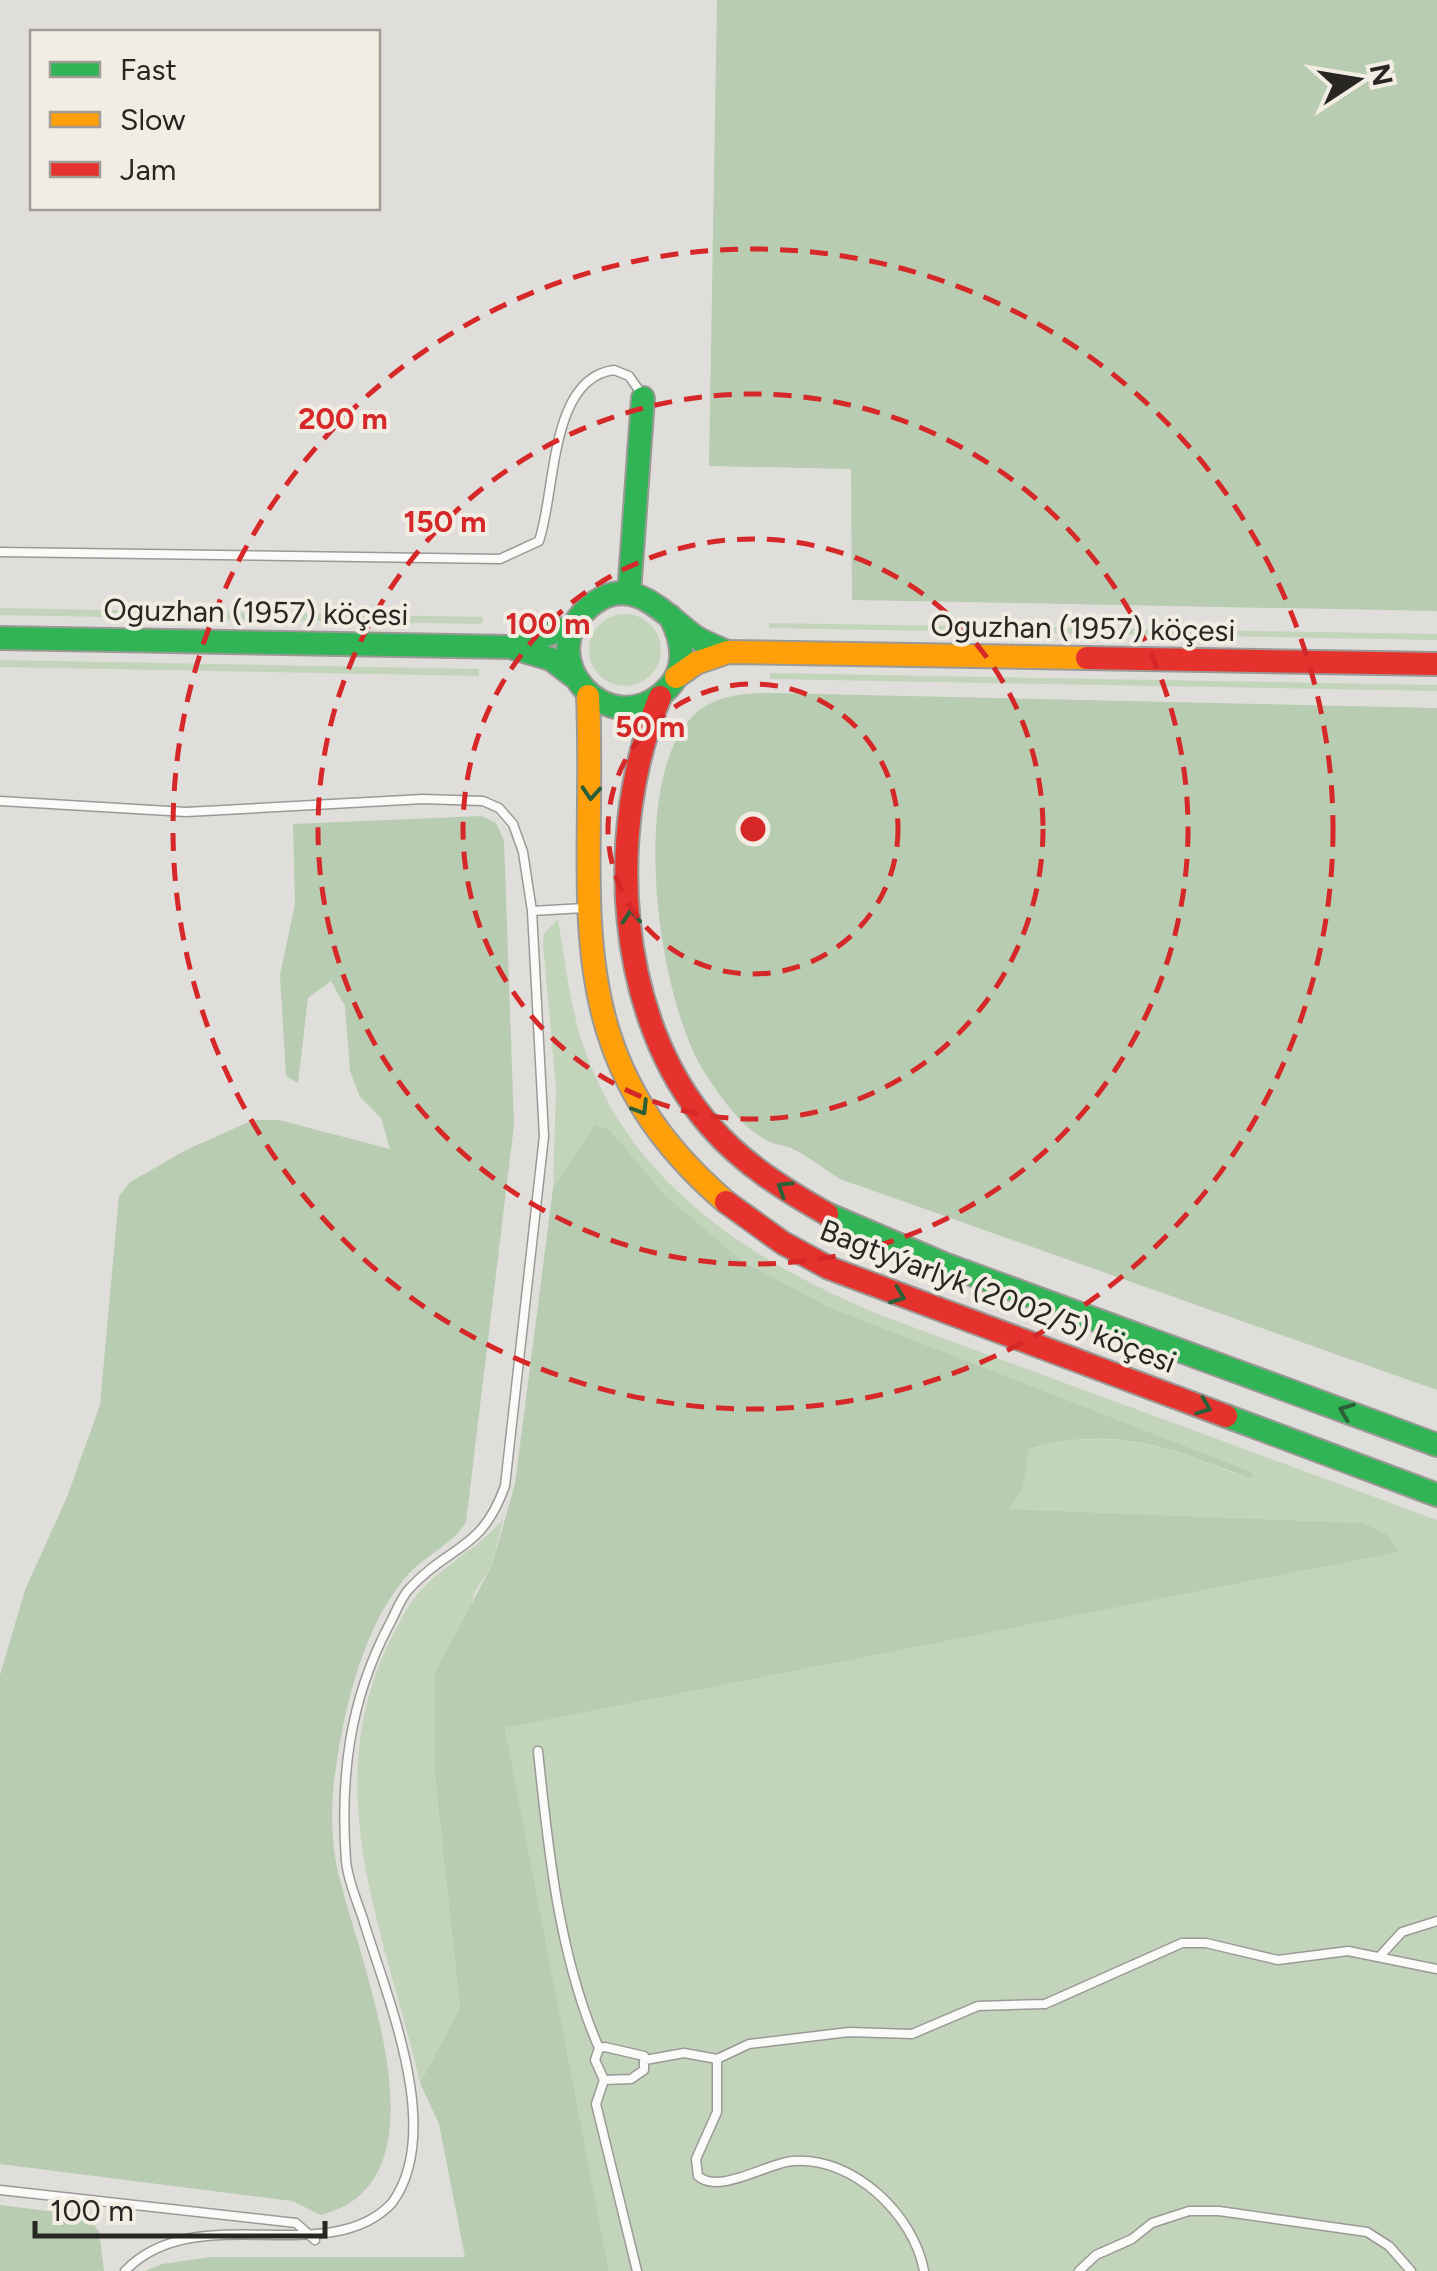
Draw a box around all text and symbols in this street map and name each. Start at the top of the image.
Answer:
legend [30,30,380,210]
north arrow [1307,30,1407,130]
text: Fast [120,51,177,88]
text: N [1363,61,1400,89]
text: Slow [120,101,186,138]
text: Jam [120,151,176,188]
text: 200 m [298,400,388,437]
text: 150 m [404,503,486,540]
street label: Oguzhan (1957) köçesi [103,591,409,633]
text: 100 m [506,605,590,642]
street label: Oguzhan (1957) köçesi [930,607,1236,649]
text: 50 m [615,708,685,745]
one-way arrow [580,786,602,802]
centre of rings [735,811,771,847]
one-way arrow [621,909,643,925]
one-way arrow [629,1097,648,1115]
one-way arrow [777,1181,795,1200]
street label: Bagtyýarlyk (2002/5) köçesi [815,1211,1181,1381]
one-way arrow [888,1284,906,1304]
one-way arrow [1194,1395,1211,1415]
one-way arrow [1338,1402,1355,1423]
scale bar [35,2176,325,2238]
text: 100 m [50,2192,134,2229]

